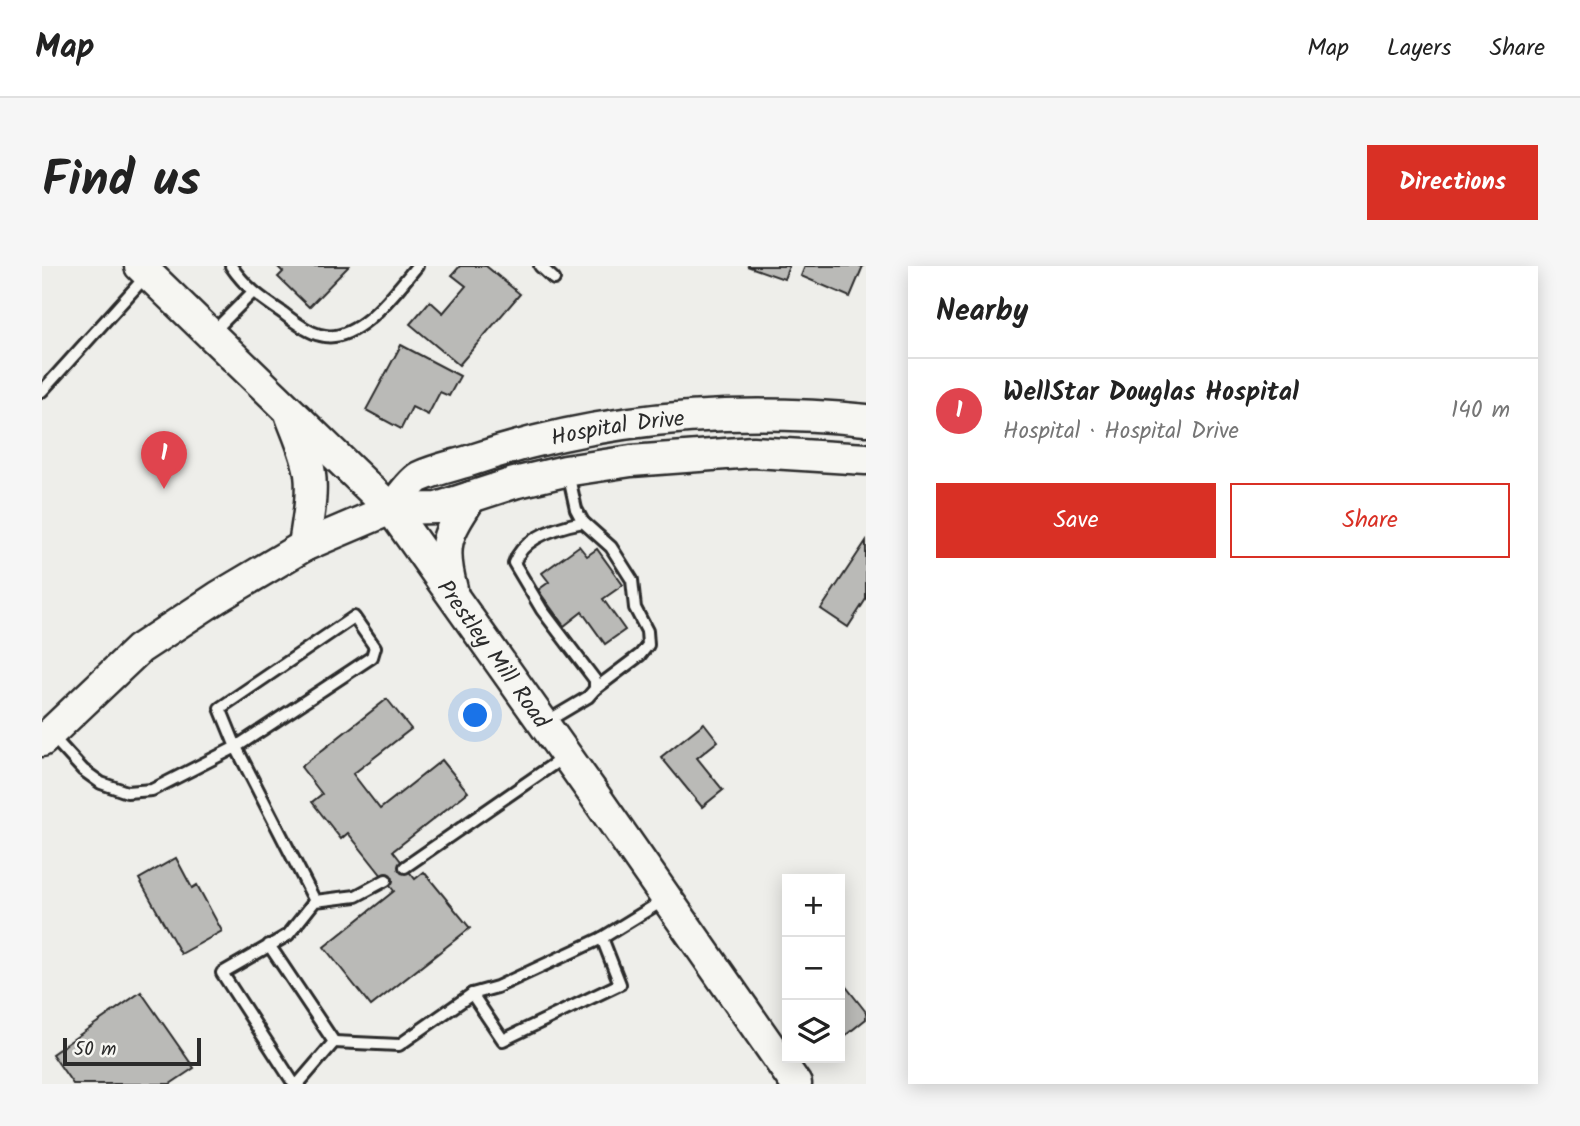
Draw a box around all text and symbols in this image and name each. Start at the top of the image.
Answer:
text: Map [35,22,95,75]
text: Map [1307,29,1349,68]
text: Layers [1387,29,1451,68]
text: Share [1489,29,1545,68]
text: Find us [42,143,200,221]
button: Directions [1367,145,1538,220]
text: Nearby [936,288,1028,336]
text: WellStar Douglas Hospital [1003,372,1299,414]
text: 1 [956,393,962,429]
text: 140 m [1451,393,1510,429]
street label: Hospital Drive [548,402,686,457]
text: Hospital · Hospital Drive [1003,414,1239,450]
pin: 1 [141,431,187,489]
button: Save [936,483,1216,558]
button: Share [1230,483,1510,558]
street label: Prestley Mill Road [427,573,558,737]
your location [458,698,492,732]
map controls [782,874,845,1063]
button: + [782,874,845,937]
button: − [782,937,845,1000]
button: layers [782,1000,845,1063]
scale bar [63,1035,201,1067]
text: 50 m [74,1035,116,1065]

